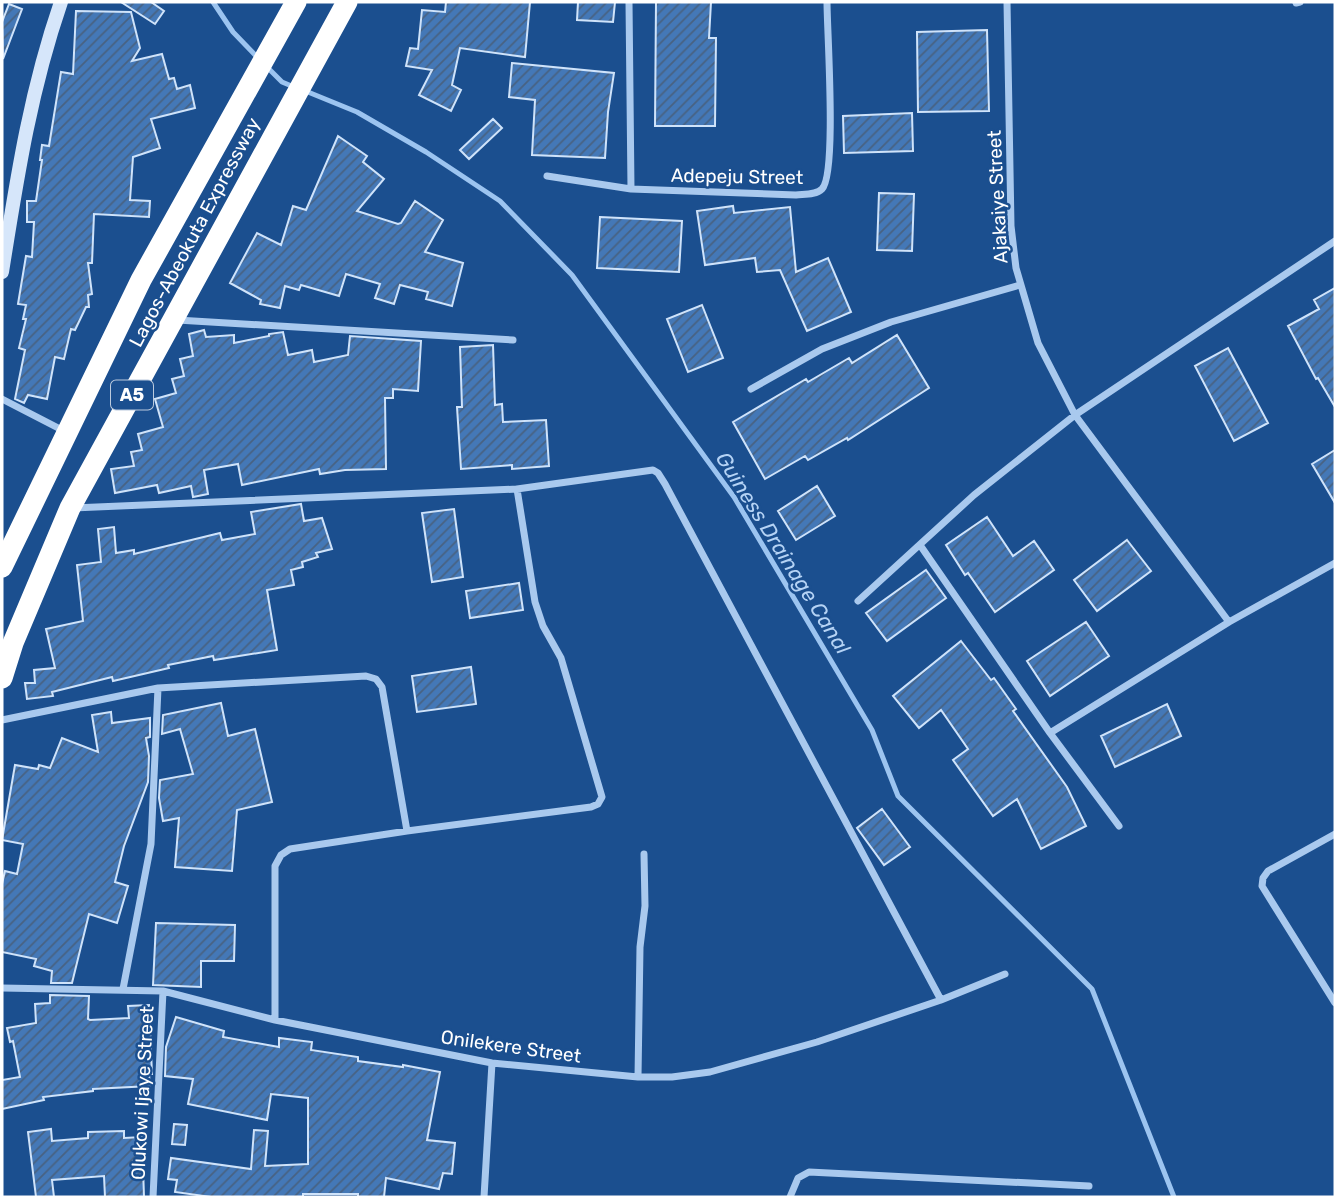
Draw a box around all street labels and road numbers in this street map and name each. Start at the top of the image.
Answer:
street label: Lagos-Abeokuta Expressway [124,114,265,351]
street label: Ajakaiye Street [982,129,1012,264]
street label: Adepeju Street [671,164,804,189]
road number: A5 [111,380,153,410]
street label: Olukowi Ijaye Street [126,1005,159,1181]
street label: Onilekere Street [439,1025,583,1068]

